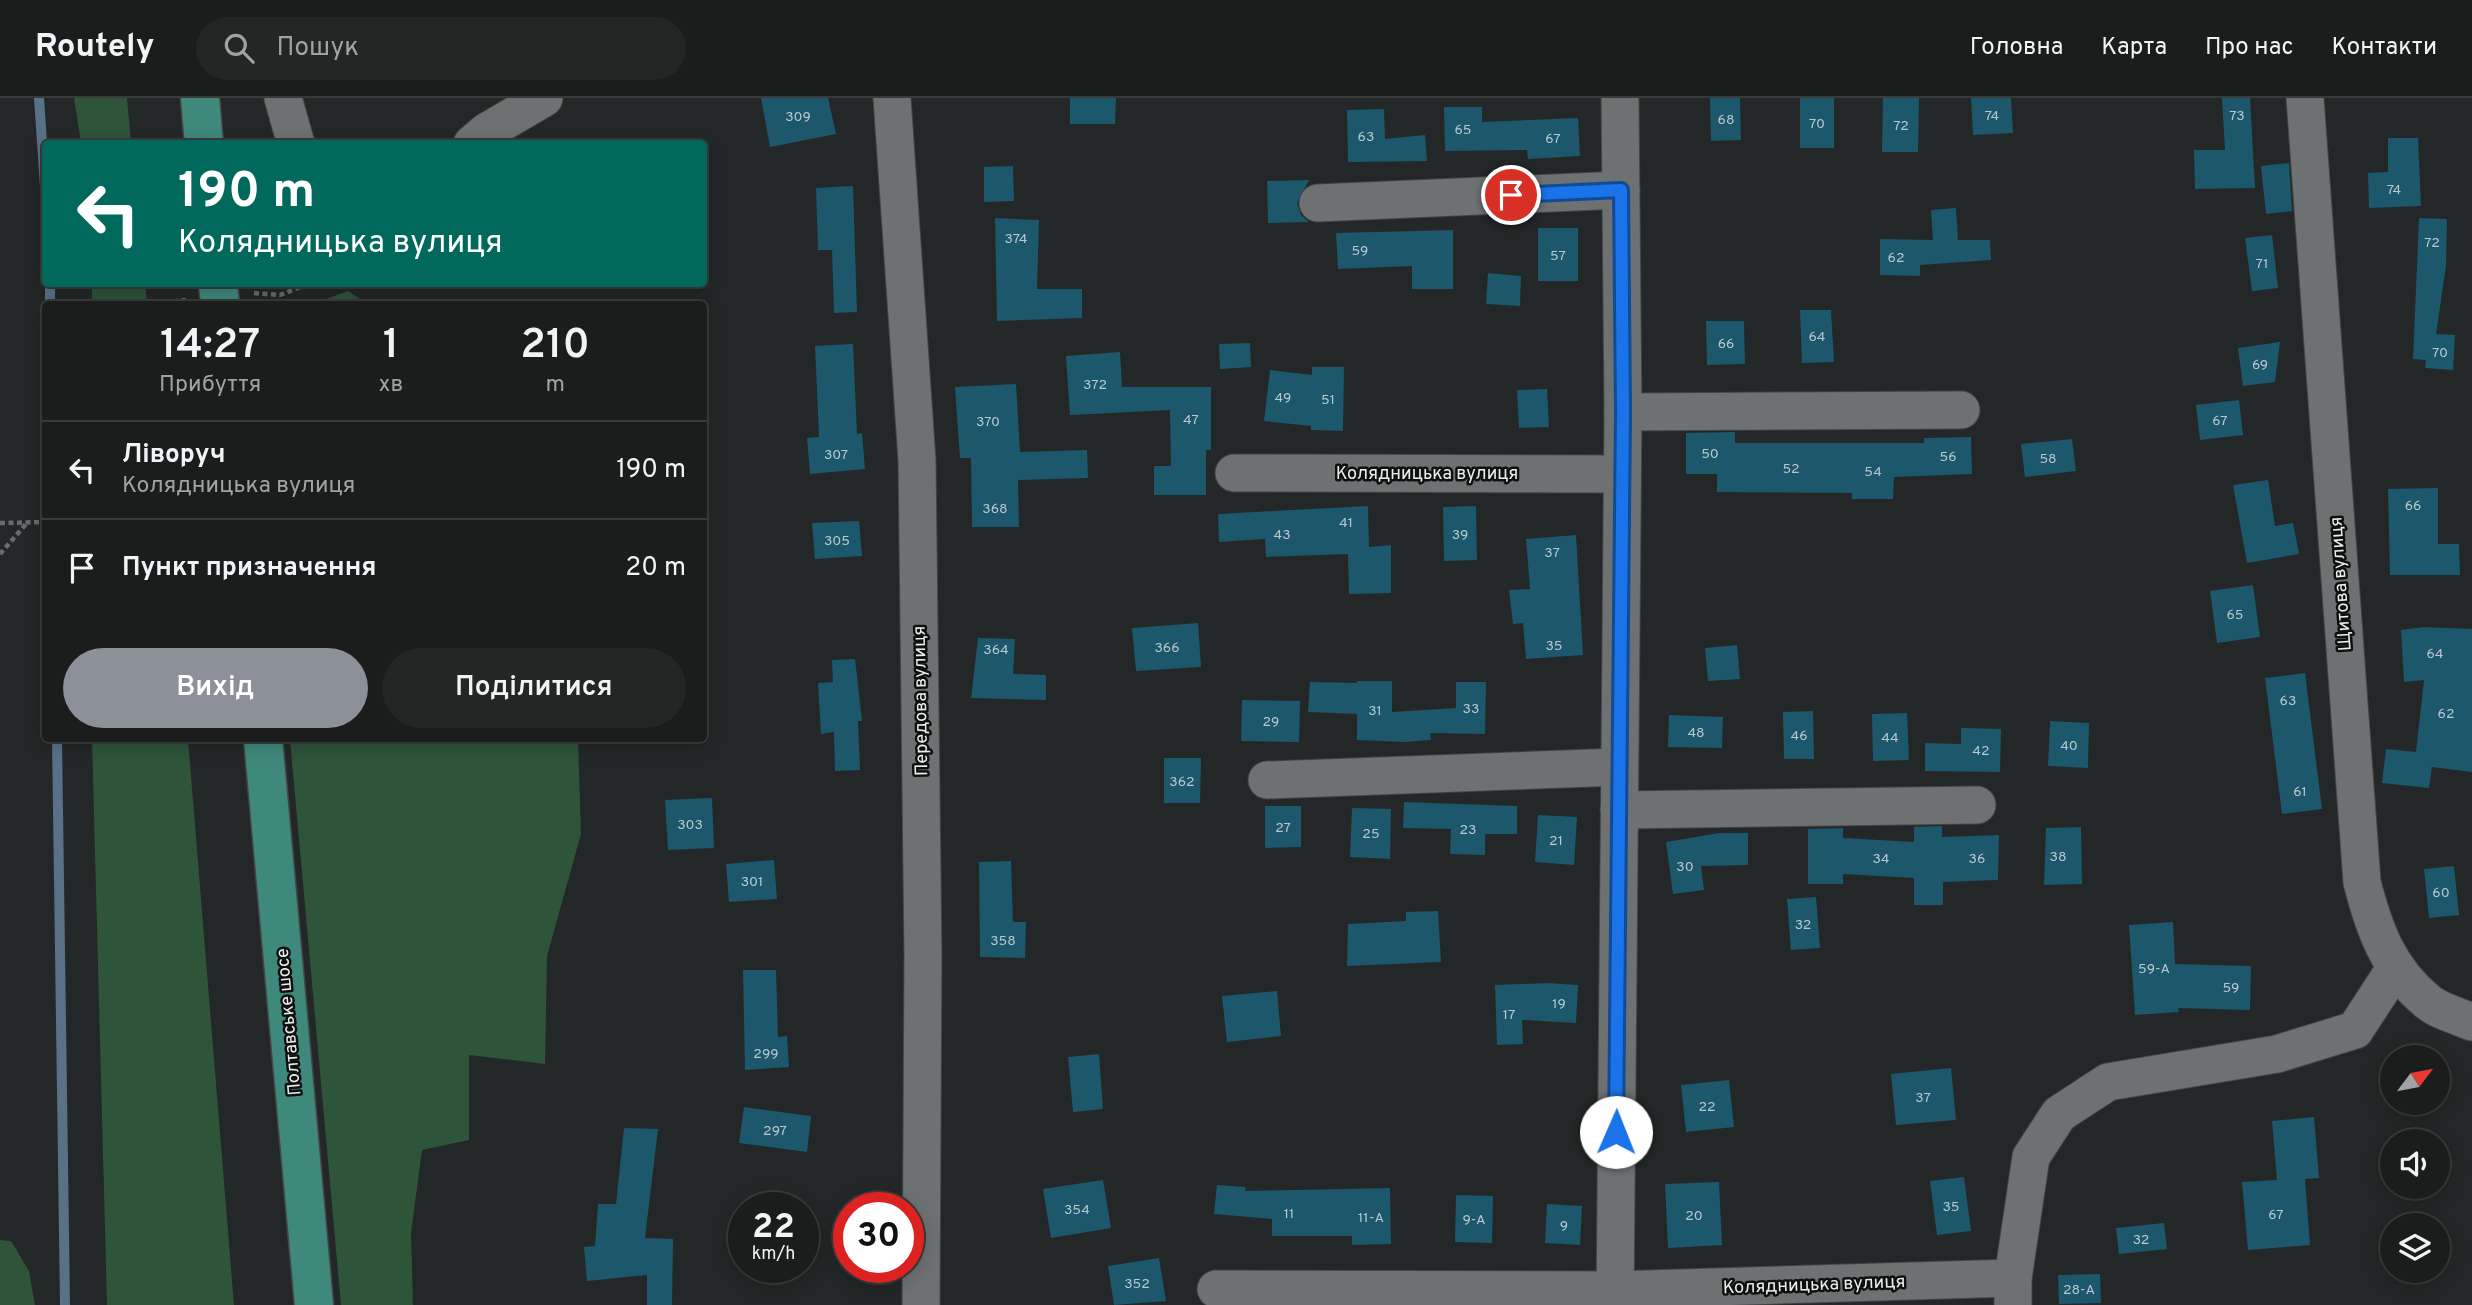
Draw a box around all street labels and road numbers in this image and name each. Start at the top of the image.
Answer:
street label: Колядницька вулиця [1336,463,1518,486]
street label: Щитова вулиця [2325,516,2358,652]
street label: Передова вулиця [909,626,934,776]
street label: Полтавське шосе [272,947,307,1096]
street label: Колядницька вулиця [1722,1271,1906,1300]

